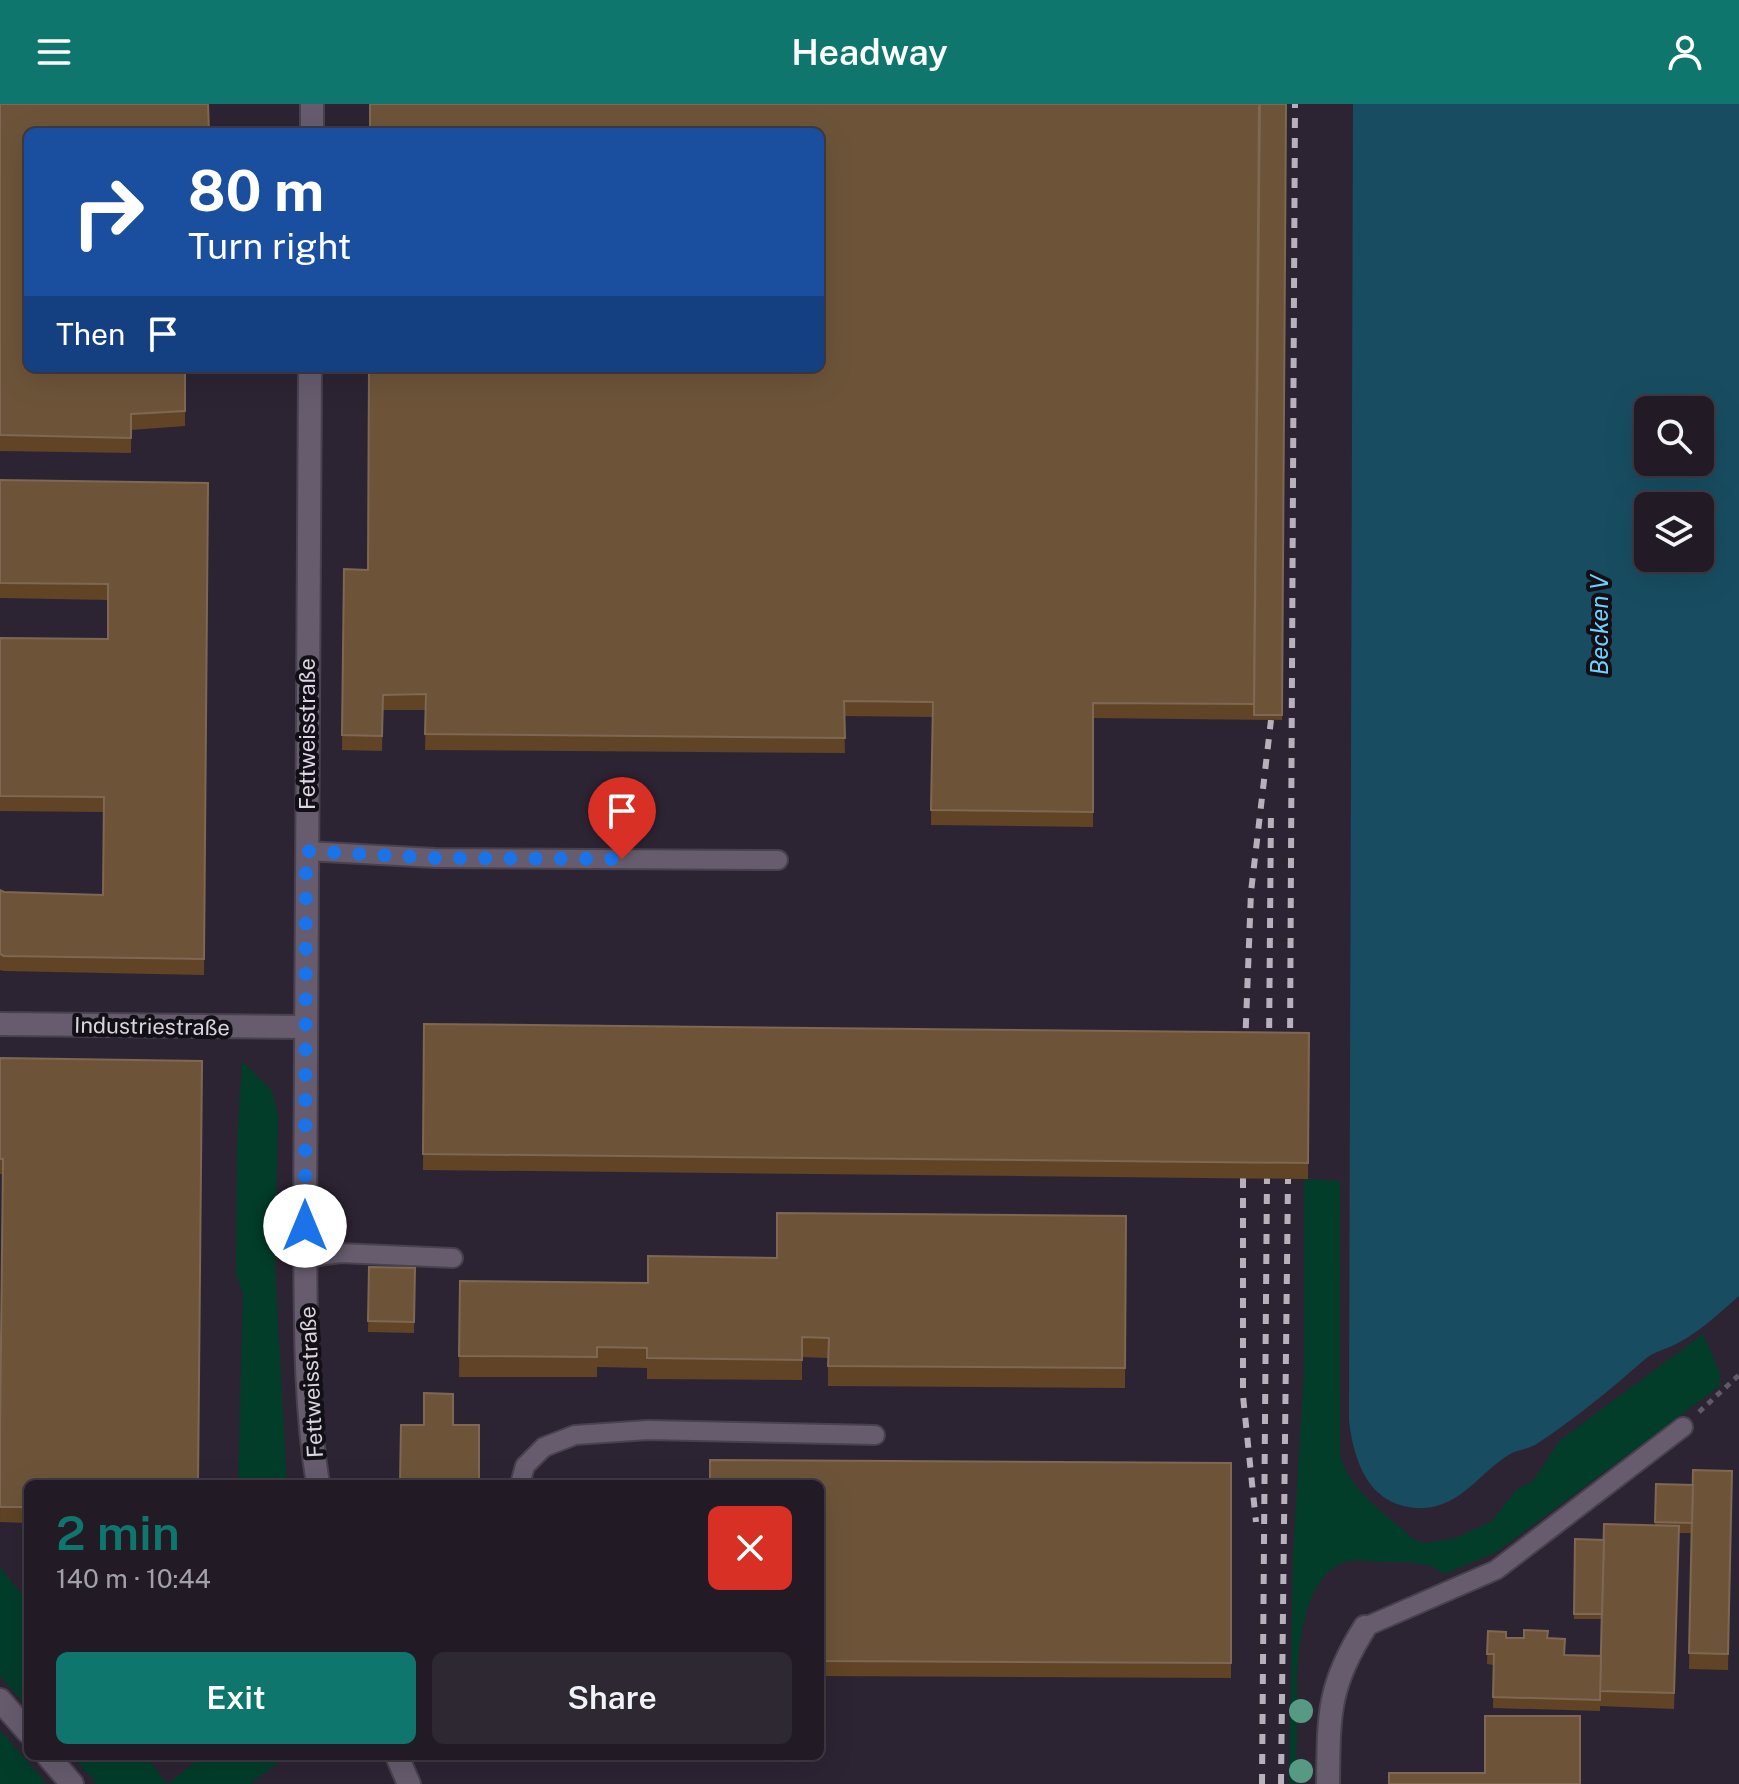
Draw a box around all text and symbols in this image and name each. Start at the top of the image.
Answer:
icon: menu [32,30,76,74]
icon: person [1663,30,1707,74]
text: Headway [791,31,948,73]
text: 80 m [188,158,324,224]
icon: right [56,160,160,264]
text: Turn right [188,225,351,267]
icon: arrive [141,312,185,356]
text: Then [56,316,125,352]
map controls [1634,396,1714,572]
button: search [1634,396,1714,476]
button: layers [1634,492,1714,572]
water label: Becken V [1585,573,1613,675]
street label: Fettweisstraße [294,658,320,810]
pin [588,777,656,859]
icon: arrive [600,789,644,833]
street label: Industriestraße [74,1012,230,1040]
position arrow [263,1184,347,1268]
street label: Fettweisstraße [294,1305,328,1459]
text: 2 min [56,1504,180,1561]
button: close [708,1506,792,1590]
text: 140 m · 10:44 [56,1563,211,1594]
button: Exit [56,1652,416,1744]
button: Share [432,1652,792,1744]

